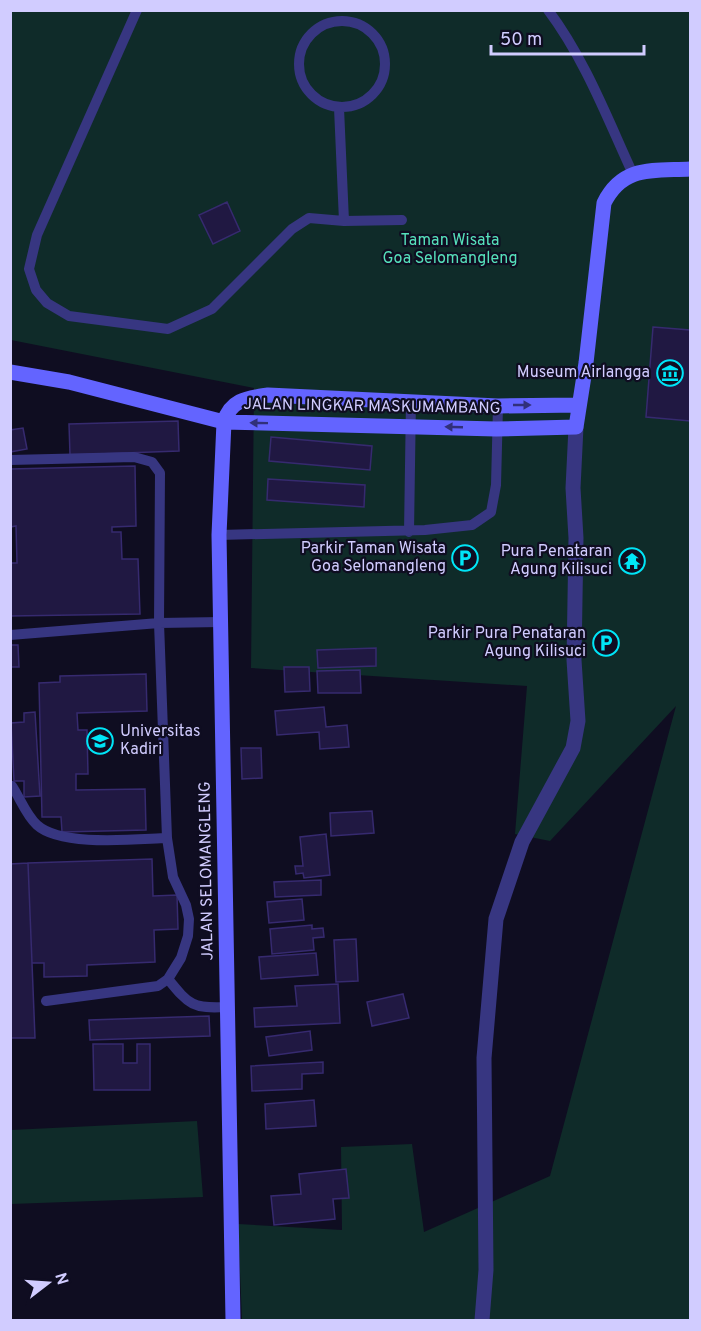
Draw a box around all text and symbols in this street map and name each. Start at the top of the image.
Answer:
scale bar [491,18,644,56]
text: 50 m [500,29,542,52]
park label: Taman Wisata Goa Selomangleng [382,231,518,269]
museum icon: Museum Airlangga [655,358,685,388]
place label: Museum Airlangga [517,363,650,383]
street label: JALAN LINGKAR MASKUMAMBANG [243,395,501,419]
one-way arrow [512,400,531,410]
one-way arrow [250,418,269,427]
one-way arrow [445,423,464,432]
place label: Parkir Taman Wisata Goa Selomangleng [301,539,446,577]
place label: Pura Penataran Agung Kilisuci [501,542,612,580]
parking icon: Parkir Taman Wisata Goa Selomangleng [450,543,480,573]
temple icon: Pura Penataran Agung Kilisuci [617,546,647,576]
place label: Parkir Pura Penataran Agung Kilisuci [428,624,586,662]
parking icon: Parkir Pura Penataran Agung Kilisuci [591,628,621,658]
place label: Universitas Kadiri [120,722,200,760]
school or university icon: Universitas Kadiri [85,726,115,756]
street label: JALAN SELOMANGLENG [195,781,219,961]
north arrow [18,1253,78,1313]
text: N [49,1271,72,1288]

